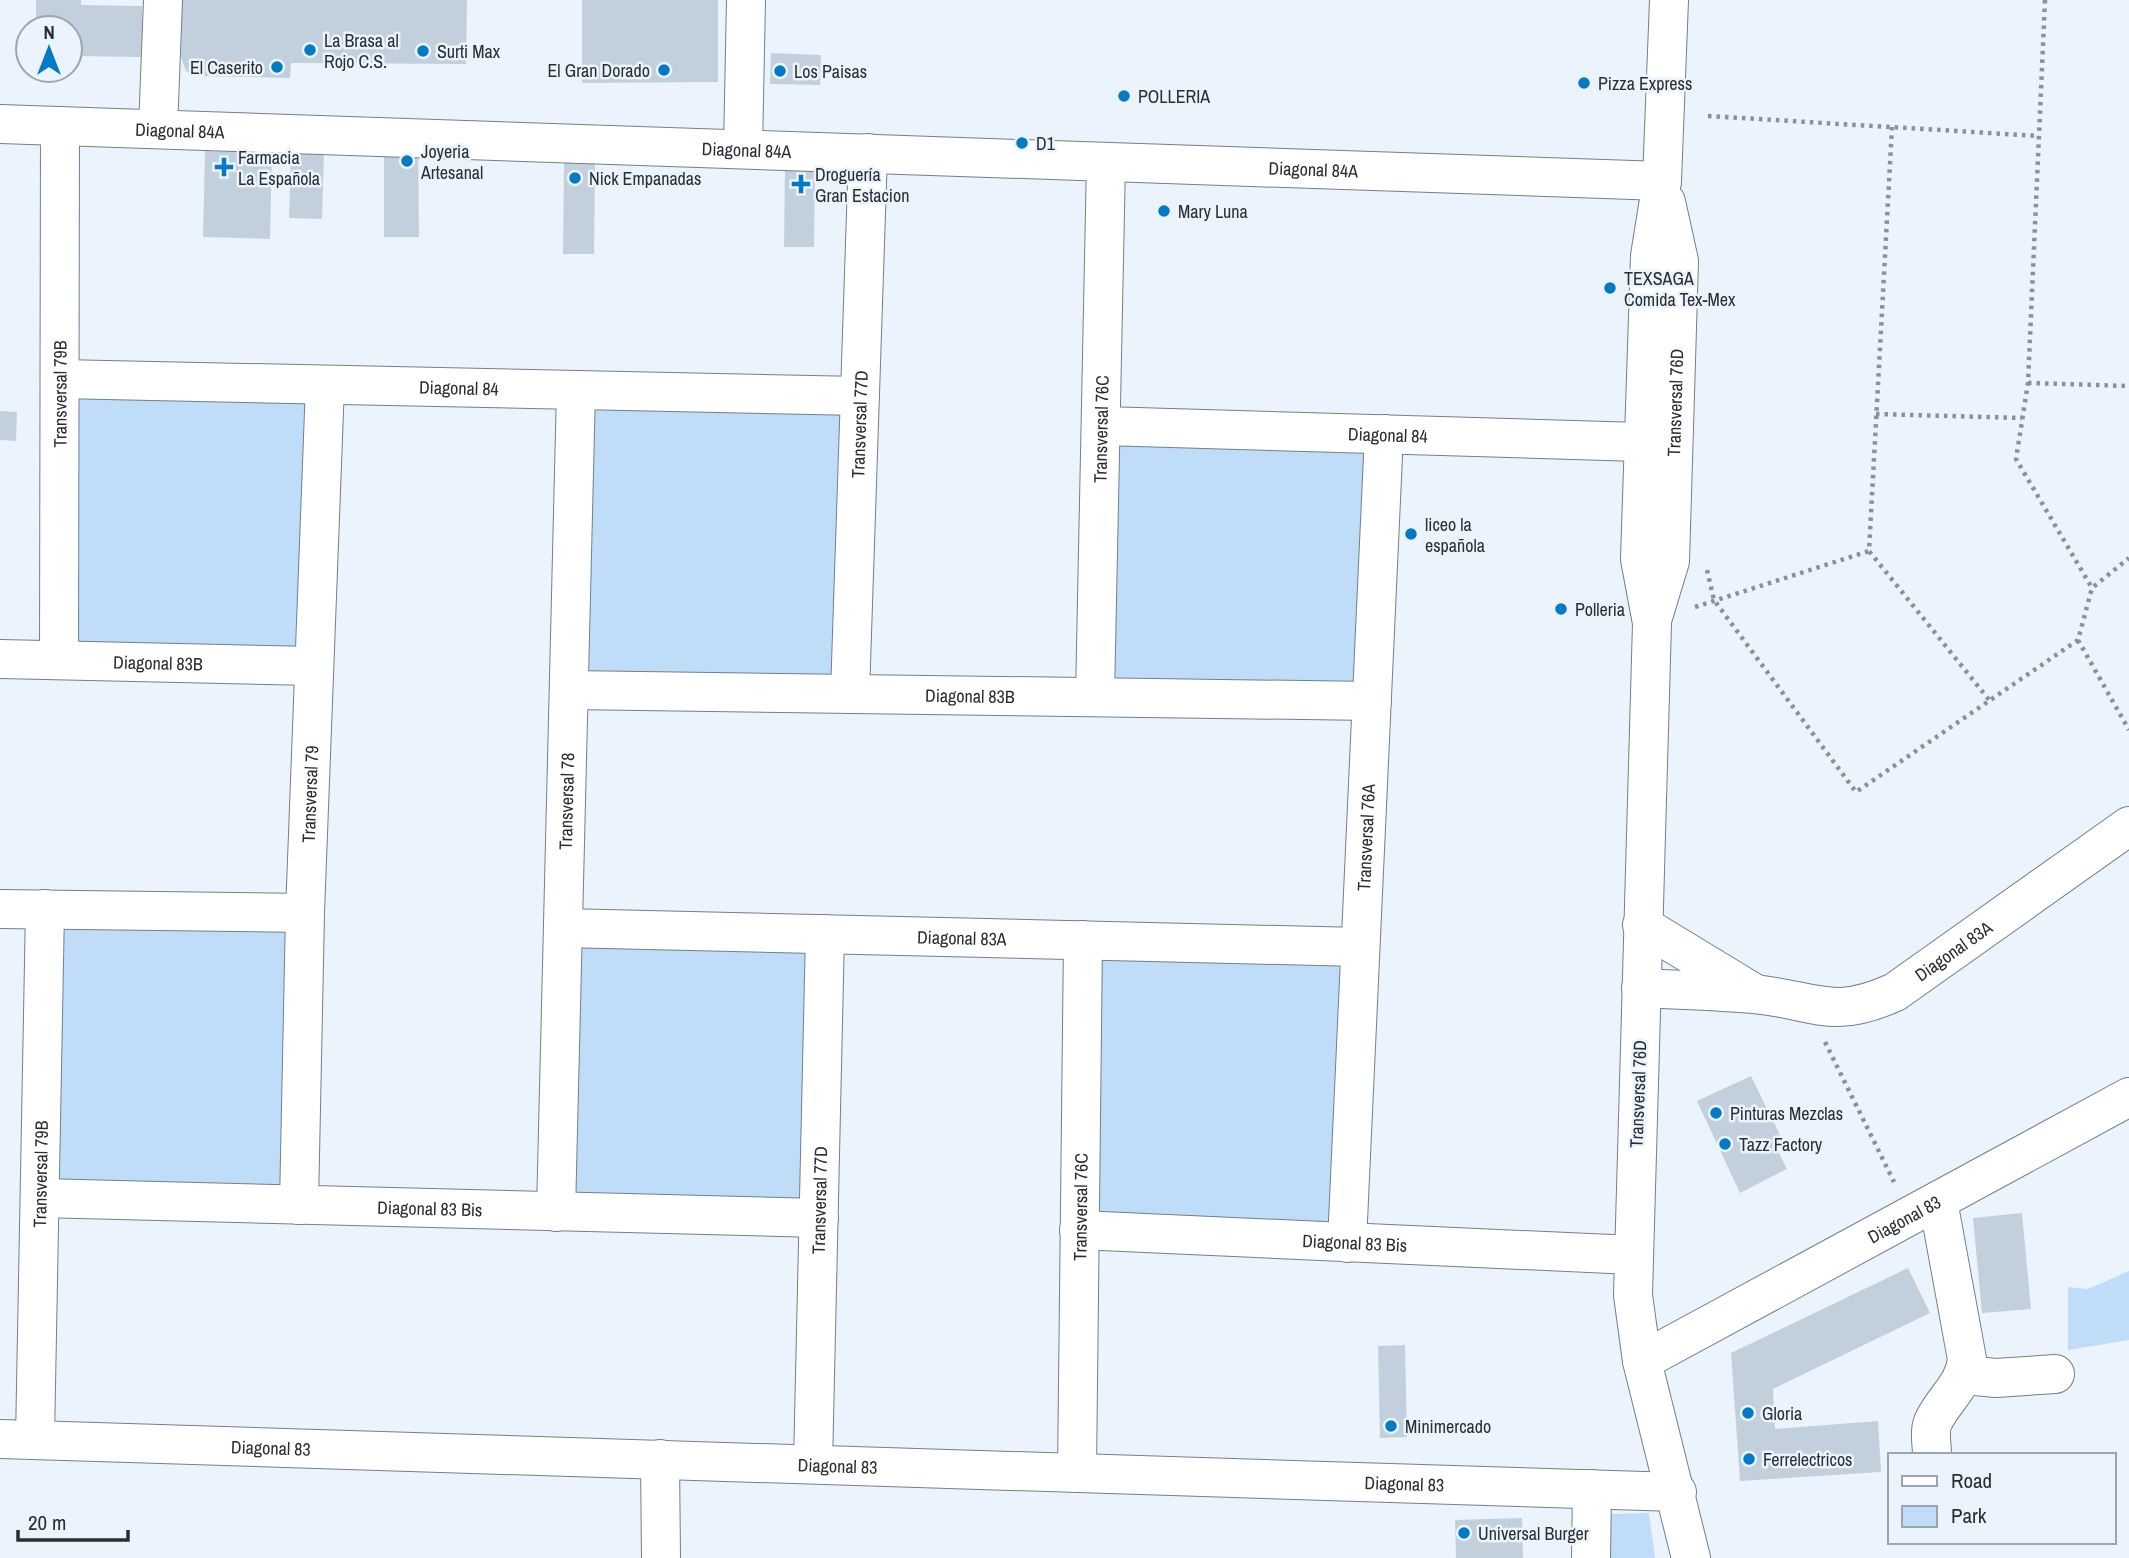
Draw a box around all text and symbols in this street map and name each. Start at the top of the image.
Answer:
north arrow [14,14,84,84]
text: N [43,19,55,45]
place label: La Brasa al Rojo C.S. [324,28,399,74]
place label: Surti Max [437,39,501,64]
marker: La Brasa al Rojo C.S. [302,42,318,58]
marker: Surti Max [415,43,431,59]
place label: El Caserito [190,55,263,80]
place label: El Gran Dorado [547,58,650,83]
marker: El Caserito [269,59,285,75]
place label: Los Paisas [794,59,867,84]
marker: El Gran Dorado [656,62,672,78]
marker: Los Paisas [772,63,788,79]
place label: Pizza Express [1598,71,1692,96]
marker: Pizza Express [1576,75,1592,91]
place label: POLLERIA [1138,84,1210,109]
marker: POLLERIA [1116,88,1132,104]
street label: Diagonal 84A [135,116,225,144]
place label: D1 [1036,131,1056,156]
marker: D1 [1014,135,1030,151]
street label: Diagonal 84A [701,136,792,164]
place label: Joyeria Artesanal [420,139,483,185]
place label: Farmacia La Española [238,145,320,191]
marker: Joyeria Artesanal [399,153,415,169]
street label: Diagonal 84A [1268,155,1359,183]
marker: Farmacia La Española [216,159,232,175]
place label: Droguería Gran Estacion [815,162,909,208]
place label: Nick Empanadas [589,166,701,191]
marker: Nick Empanadas [567,170,583,186]
marker: Droguería Gran Estacion [793,176,809,192]
place label: Mary Luna [1178,199,1248,224]
marker: Mary Luna [1156,203,1172,219]
place label: TEXSAGA Comida Tex-Mex [1624,266,1736,312]
marker: TEXSAGA Comida Tex-Mex [1602,280,1618,296]
street label: Transversal 79B [47,340,72,448]
street label: Transversal 76D [1661,348,1689,457]
street label: Transversal 77D [845,370,873,478]
street label: Diagonal 84 [419,374,499,401]
street label: Transversal 76C [1087,375,1114,483]
street label: Diagonal 84 [1348,421,1428,448]
place label: liceo la española [1425,512,1485,558]
marker: liceo la española [1403,526,1419,542]
place label: Polleria [1575,597,1625,622]
marker: Polleria [1553,601,1569,617]
street label: Diagonal 83B [113,649,203,676]
street label: Diagonal 83B [925,682,1015,709]
street label: Transversal 79 [295,745,324,843]
street label: Transversal 78 [552,752,580,850]
street label: Transversal 76A [1351,783,1380,891]
street label: Diagonal 83A [1909,915,1997,987]
street label: Diagonal 83A [917,924,1007,951]
street label: Transversal 76D [1624,1040,1652,1148]
place label: Pinturas Mezclas [1730,1101,1843,1126]
marker: Pinturas Mezclas [1708,1105,1724,1121]
street label: Transversal 79B [27,1120,54,1228]
place label: Tazz Factory [1739,1132,1823,1157]
marker: Tazz Factory [1717,1136,1733,1152]
street label: Transversal 77D [805,1146,833,1254]
street label: Transversal 76C [1067,1153,1093,1261]
street label: Diagonal 83 [1863,1189,1945,1249]
street label: Diagonal 83 Bis [377,1194,483,1222]
street label: Diagonal 83 Bis [1302,1228,1408,1257]
place label: Gloria [1762,1401,1802,1426]
marker: Gloria [1740,1405,1756,1421]
place label: Minimercado [1405,1414,1491,1439]
marker: Minimercado [1383,1418,1399,1434]
street label: Diagonal 83 [231,1434,311,1461]
place label: Ferrelectricos [1763,1447,1853,1472]
marker: Ferrelectricos [1741,1451,1757,1467]
street label: Diagonal 83 [797,1452,878,1479]
legend [1888,1453,2115,1544]
text: Road [1951,1466,1992,1495]
street label: Diagonal 83 [1364,1470,1445,1497]
scale bar [18,1498,128,1542]
text: Park [1951,1501,1987,1530]
text: 20 m [28,1508,66,1537]
place label: Universal Burger [1478,1521,1589,1546]
marker: Universal Burger [1456,1525,1472,1541]

